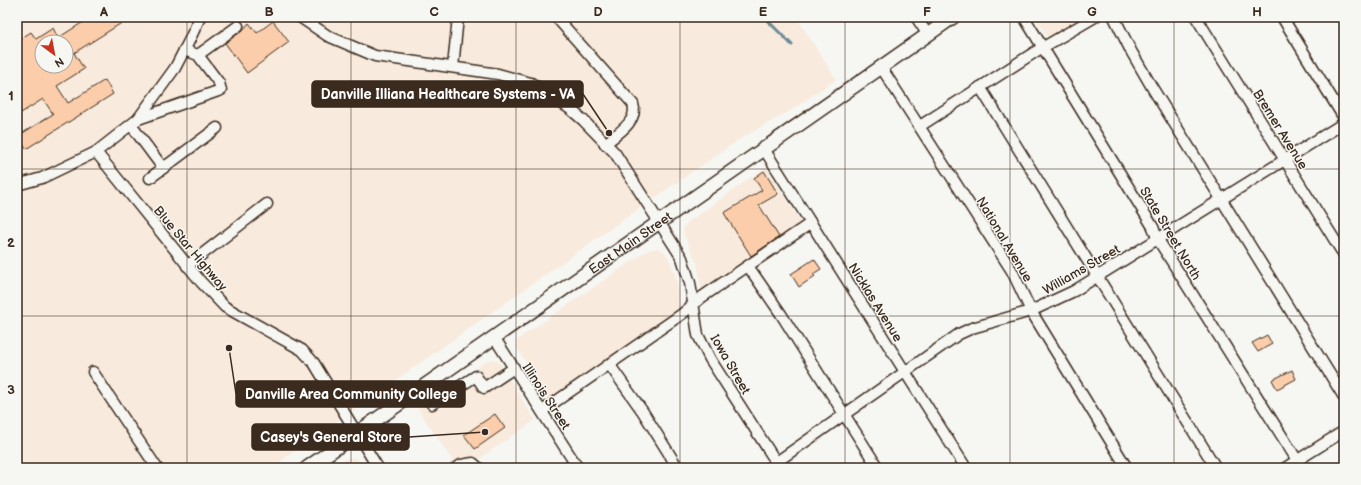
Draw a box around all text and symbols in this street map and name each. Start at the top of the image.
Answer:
text: A [99,4,108,20]
text: B [264,4,274,20]
text: C [429,4,439,20]
text: D [593,4,603,20]
text: E [759,4,768,20]
text: F [923,4,931,20]
text: G [1087,4,1097,20]
text: H [1252,4,1262,20]
north arrow [34,34,74,74]
text: N [52,54,66,70]
callout: Danville Illiana Healthcare Systems - VA [312,81,583,107]
text: Danville Illiana Healthcare Systems - VA [321,86,576,103]
street label: Bremer Avenue [1249,87,1311,173]
text: 1 [8,88,14,104]
street label: State Street North [1136,184,1204,283]
street label: National Avenue [972,194,1036,285]
street label: Blue Star Highway [150,203,231,294]
street label: East Main Street [586,209,675,278]
text: 2 [7,235,15,251]
street label: Williams Street [1040,241,1123,298]
street label: Nicklas Avenue [845,260,906,345]
street label: Iowa Street [707,332,754,397]
street label: Illinois Street [519,360,574,433]
callout: Danville Area Community College [236,381,465,407]
text: 3 [7,382,15,398]
text: Danville Area Community College [245,386,457,403]
callout: Casey's General Store [252,424,409,450]
text: Casey's General Store [260,429,402,446]

